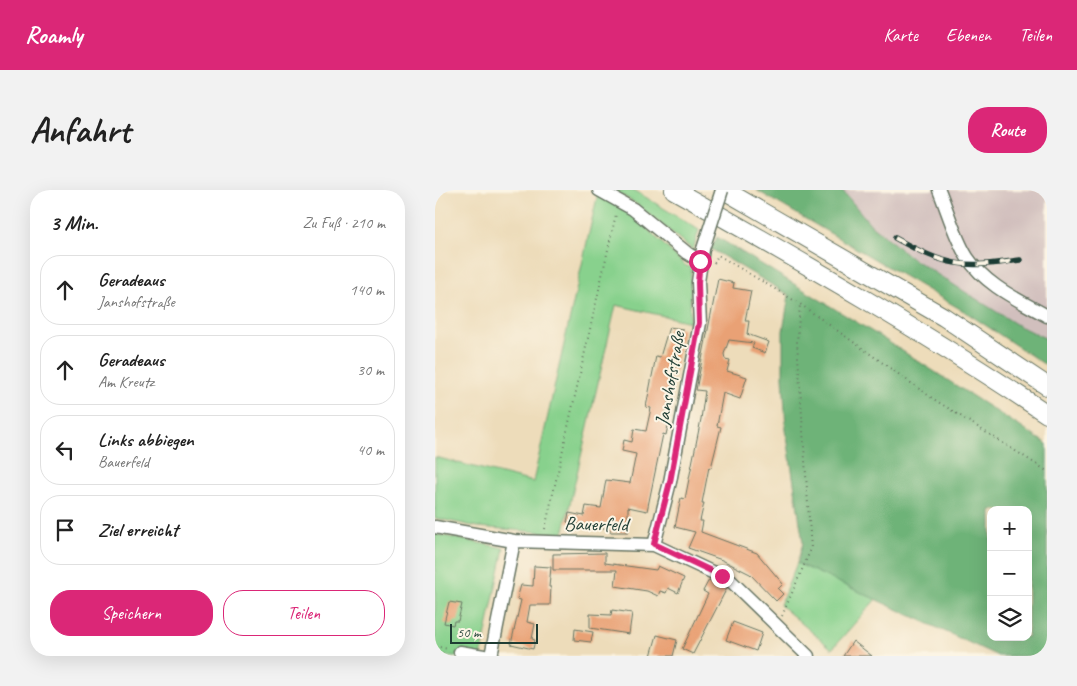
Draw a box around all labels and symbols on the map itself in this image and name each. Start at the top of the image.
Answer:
route start [689,250,712,273]
street label: Janshofstraße [649,328,691,429]
street label: Bauerfeld [564,511,631,537]
route end [711,565,734,588]
scale bar [450,621,537,644]

